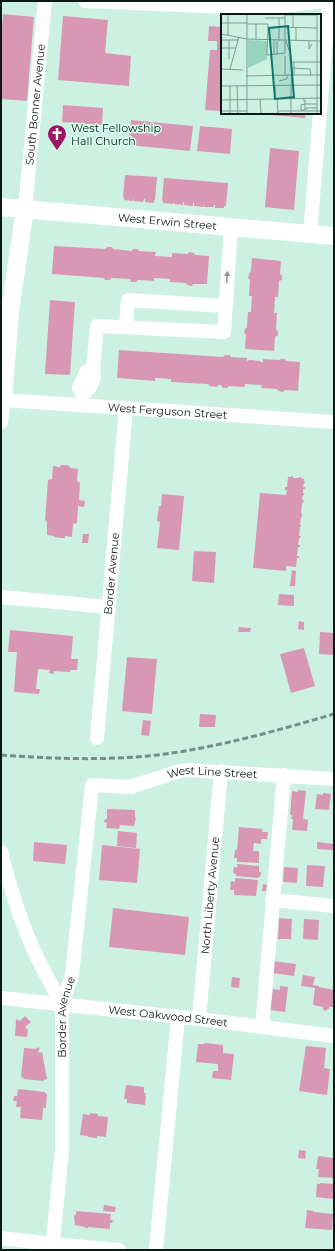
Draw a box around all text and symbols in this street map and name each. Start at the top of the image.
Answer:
inset map [221,14,321,114]
street label: South Bonner Avenue [22,43,48,166]
place label: West Fellowship Hall Church [71,121,161,148]
church icon: West Fellowship Hall Church [46,123,68,151]
street label: West Erwin Street [117,210,218,233]
one-way arrow [224,271,231,283]
street label: West Ferguson Street [107,400,228,422]
street label: Border Avenue [101,532,122,615]
street label: West Line Street [165,763,258,782]
street label: North Liberty Avenue [198,836,222,955]
street label: Border Avenue [55,974,78,1058]
street label: West Oakwood Street [108,1002,229,1030]

